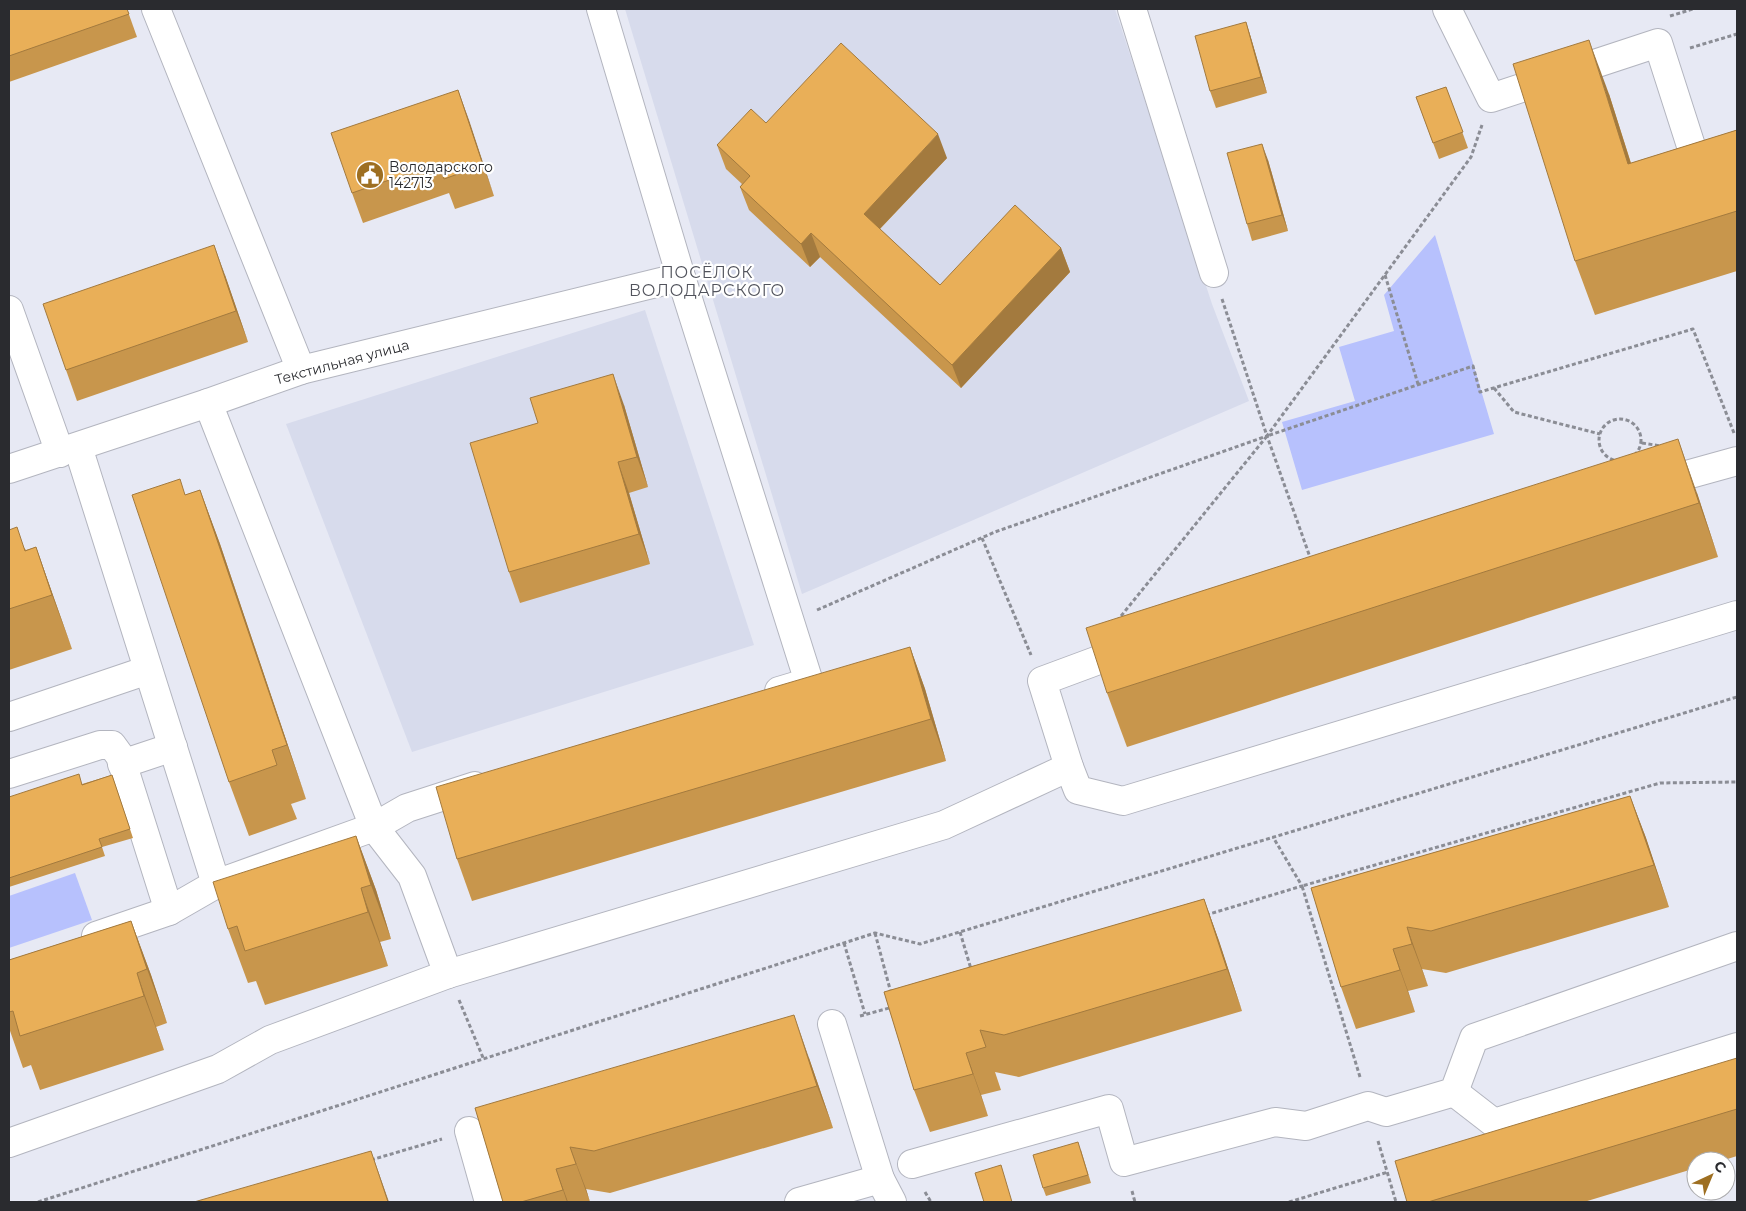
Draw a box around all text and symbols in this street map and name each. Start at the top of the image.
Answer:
place label: Володарского 142713 [389,158,493,192]
public building icon: Володарского 142713 [355,160,385,190]
district label: ПОСЁЛОК ВОЛОДАРСКОГО [629,262,785,300]
street label: Текстильная улица [273,335,411,389]
north arrow [1686,1151,1736,1201]
text: С [1710,1157,1730,1177]

